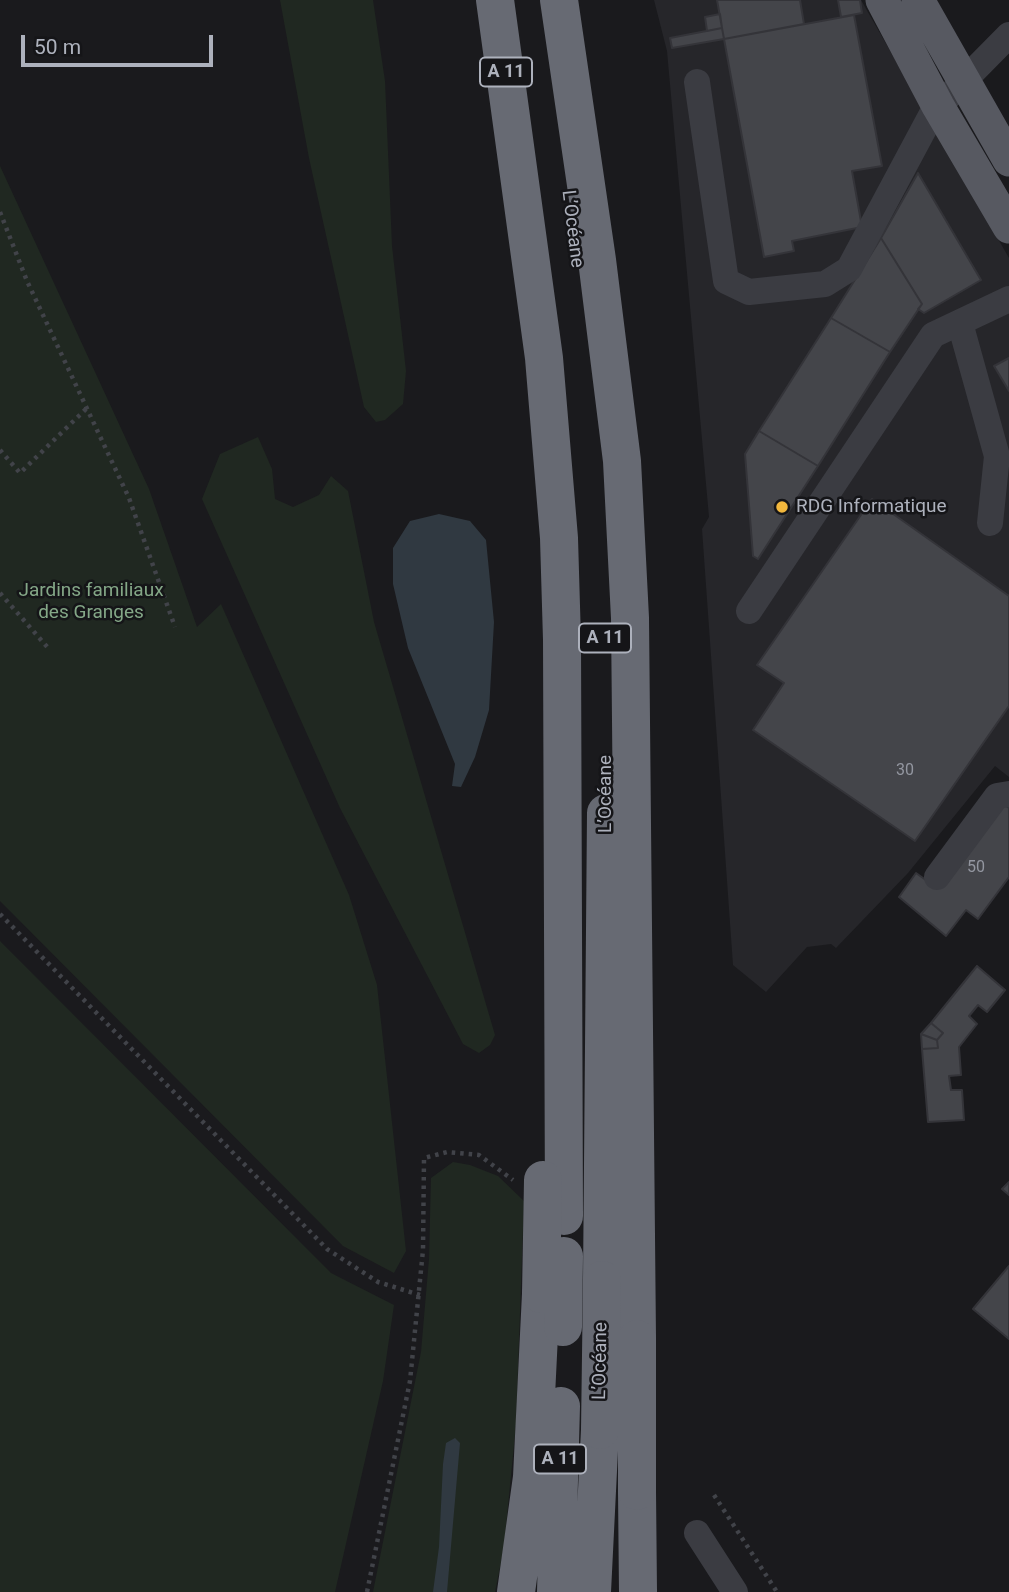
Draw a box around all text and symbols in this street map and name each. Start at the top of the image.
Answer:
scale bar [24,21,217,65]
text: 50 m [34,35,81,59]
road number: A 11 [480,58,532,86]
street label: L’Océane [556,189,588,269]
place label: RDG Informatique [796,496,947,518]
marker: RDG Informatique [774,499,790,515]
park label: Jardins familiaux des Granges [18,580,164,624]
road number: A 11 [579,624,631,652]
street label: L’Océane [595,755,617,833]
house number: 30 [896,761,914,781]
house number: 50 [967,858,985,878]
street label: L’Océane [589,1322,613,1400]
road number: A 11 [534,1444,586,1474]

